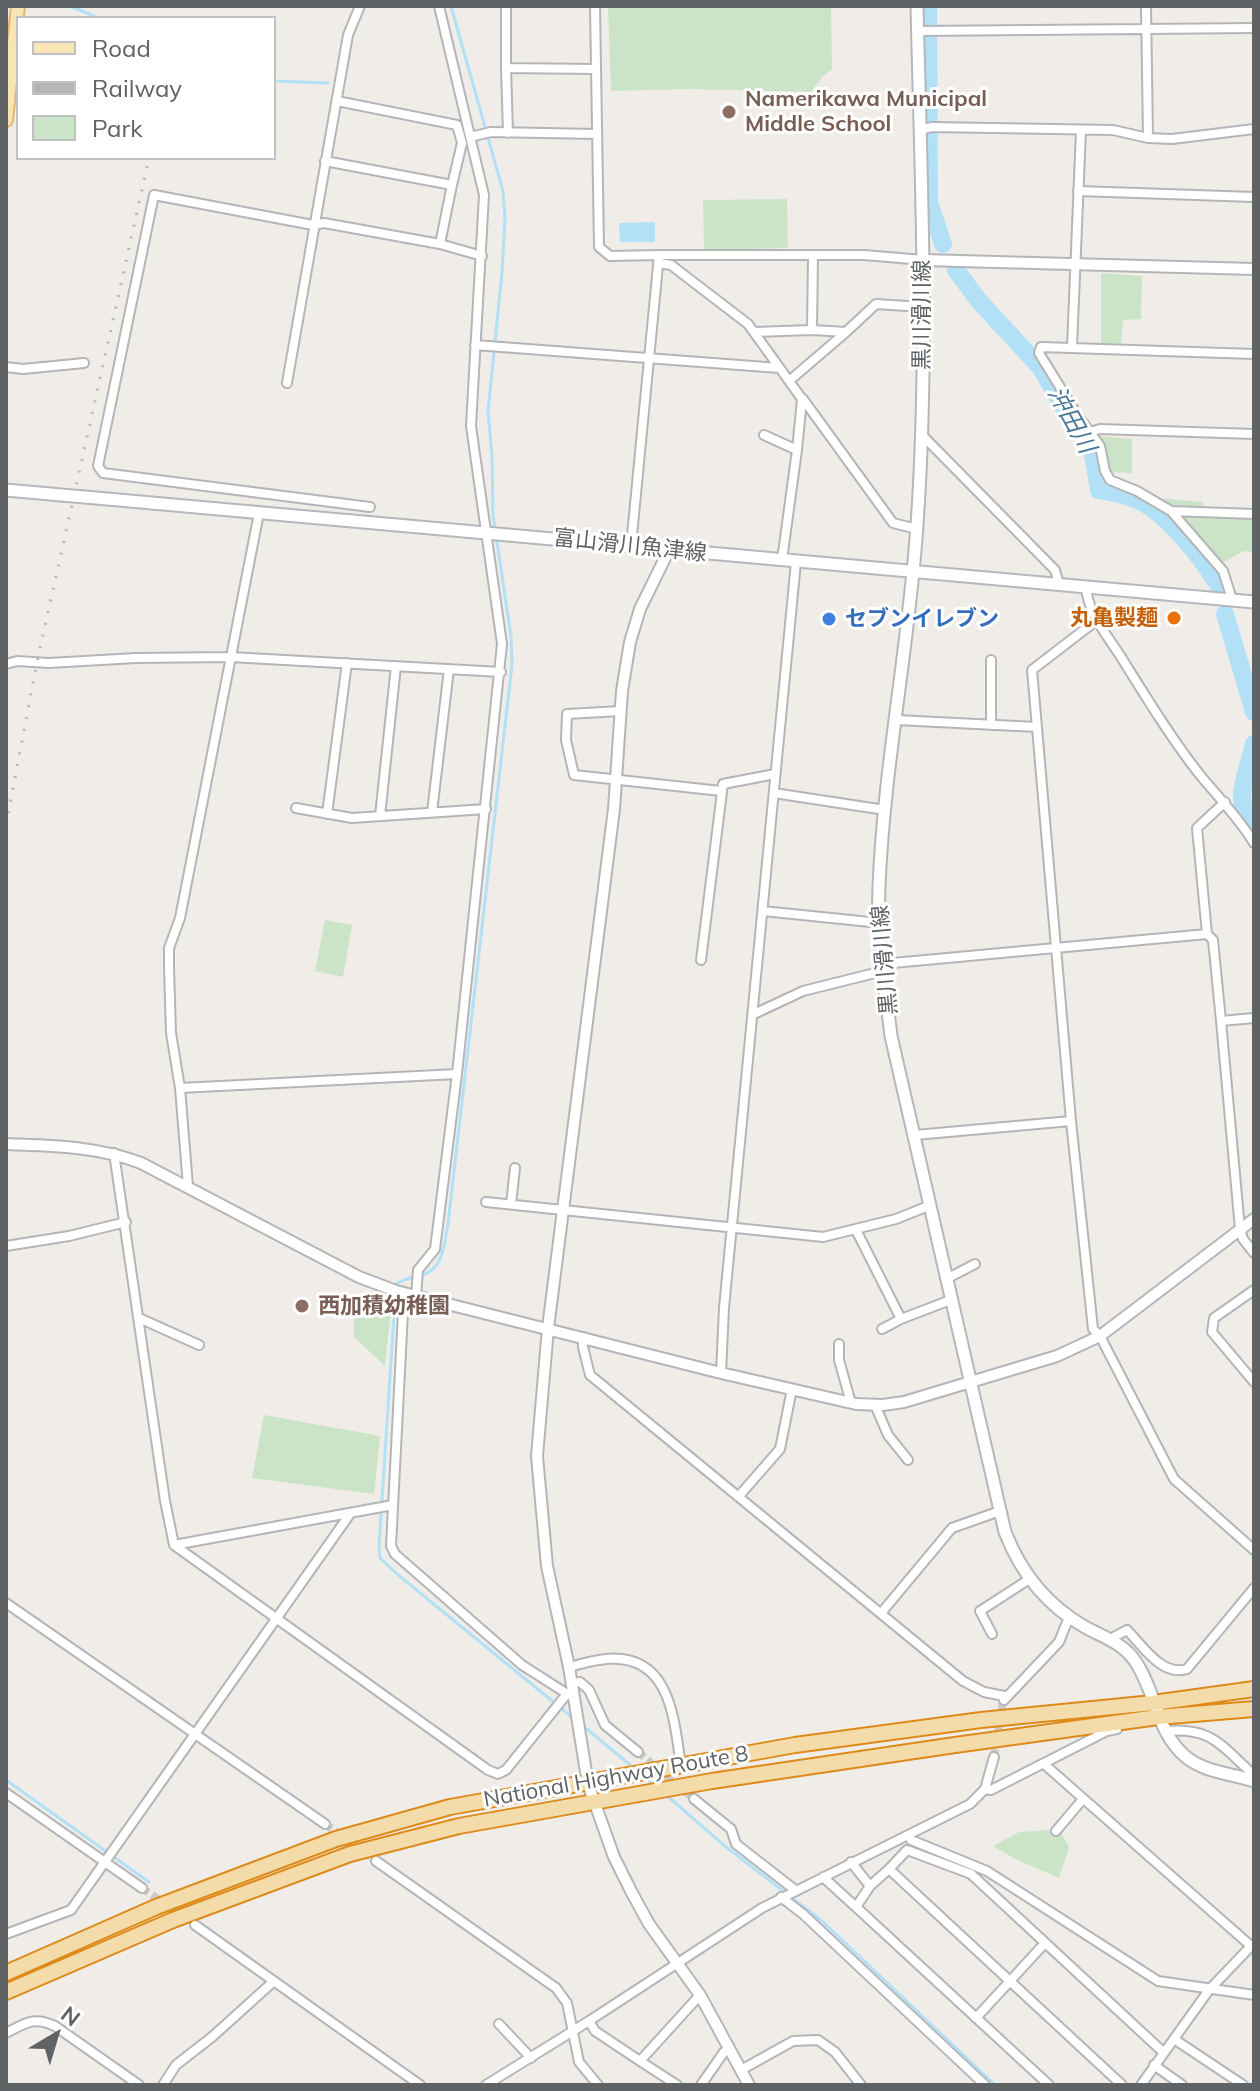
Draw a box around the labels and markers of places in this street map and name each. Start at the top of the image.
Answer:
place label: Namerikawa Municipal Middle School [745,86,987,138]
marker: Namerikawa Municipal Middle School [720,103,738,121]
place label: 丸亀製麺 [1070,605,1158,631]
place label: セブンイレブン [845,606,999,632]
marker: 丸亀製麺 [1165,609,1183,627]
marker: セブンイレブン [820,610,838,628]
place label: 西加積幼稚園 [318,1293,450,1319]
marker: 西加積幼稚園 [293,1297,311,1315]

